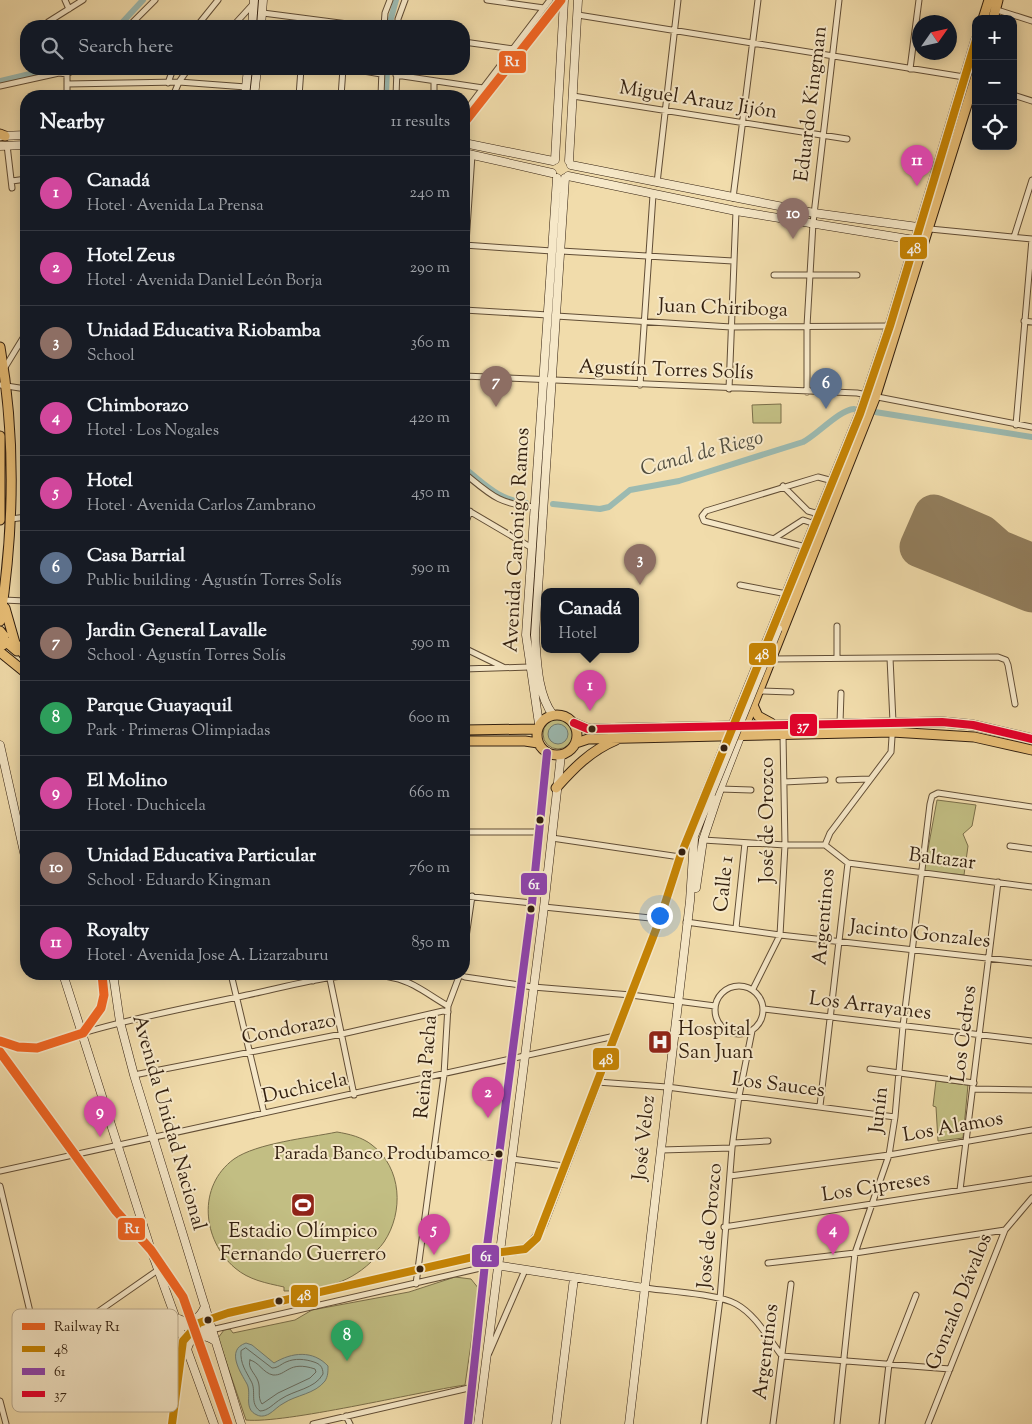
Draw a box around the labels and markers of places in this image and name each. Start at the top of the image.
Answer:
pin: 11 [901,145,933,186]
pin: 10 [777,198,809,239]
pin: 7 [480,366,512,407]
pin: 6 [810,368,842,409]
pin: 3 [624,544,656,585]
pin: 1 [574,670,606,711]
unlabelled marker [587,724,597,734]
unlabelled marker [719,743,729,753]
unlabelled marker [535,815,545,825]
unlabelled marker [677,847,687,857]
unlabelled marker [526,904,536,914]
place label: Hospital San Juan [678,1016,754,1068]
hospital icon: Hospital San Juan [647,1029,673,1055]
pin: 2 [472,1077,504,1118]
pin: 9 [84,1096,116,1137]
place label: Parada Banco Produbamco [274,1141,490,1168]
marker: Parada Banco Produbamco [494,1149,504,1159]
sports icon: Estadio Olímpico Fernando Guerrero [290,1192,316,1218]
pin: 5 [418,1214,450,1255]
pin: 4 [817,1214,849,1255]
place label: Estadio Olímpico Fernando Guerrero [220,1218,386,1270]
unlabelled marker [415,1264,425,1274]
unlabelled marker [274,1296,284,1306]
unlabelled marker [203,1315,213,1325]
pin: 8 [331,1320,363,1361]

